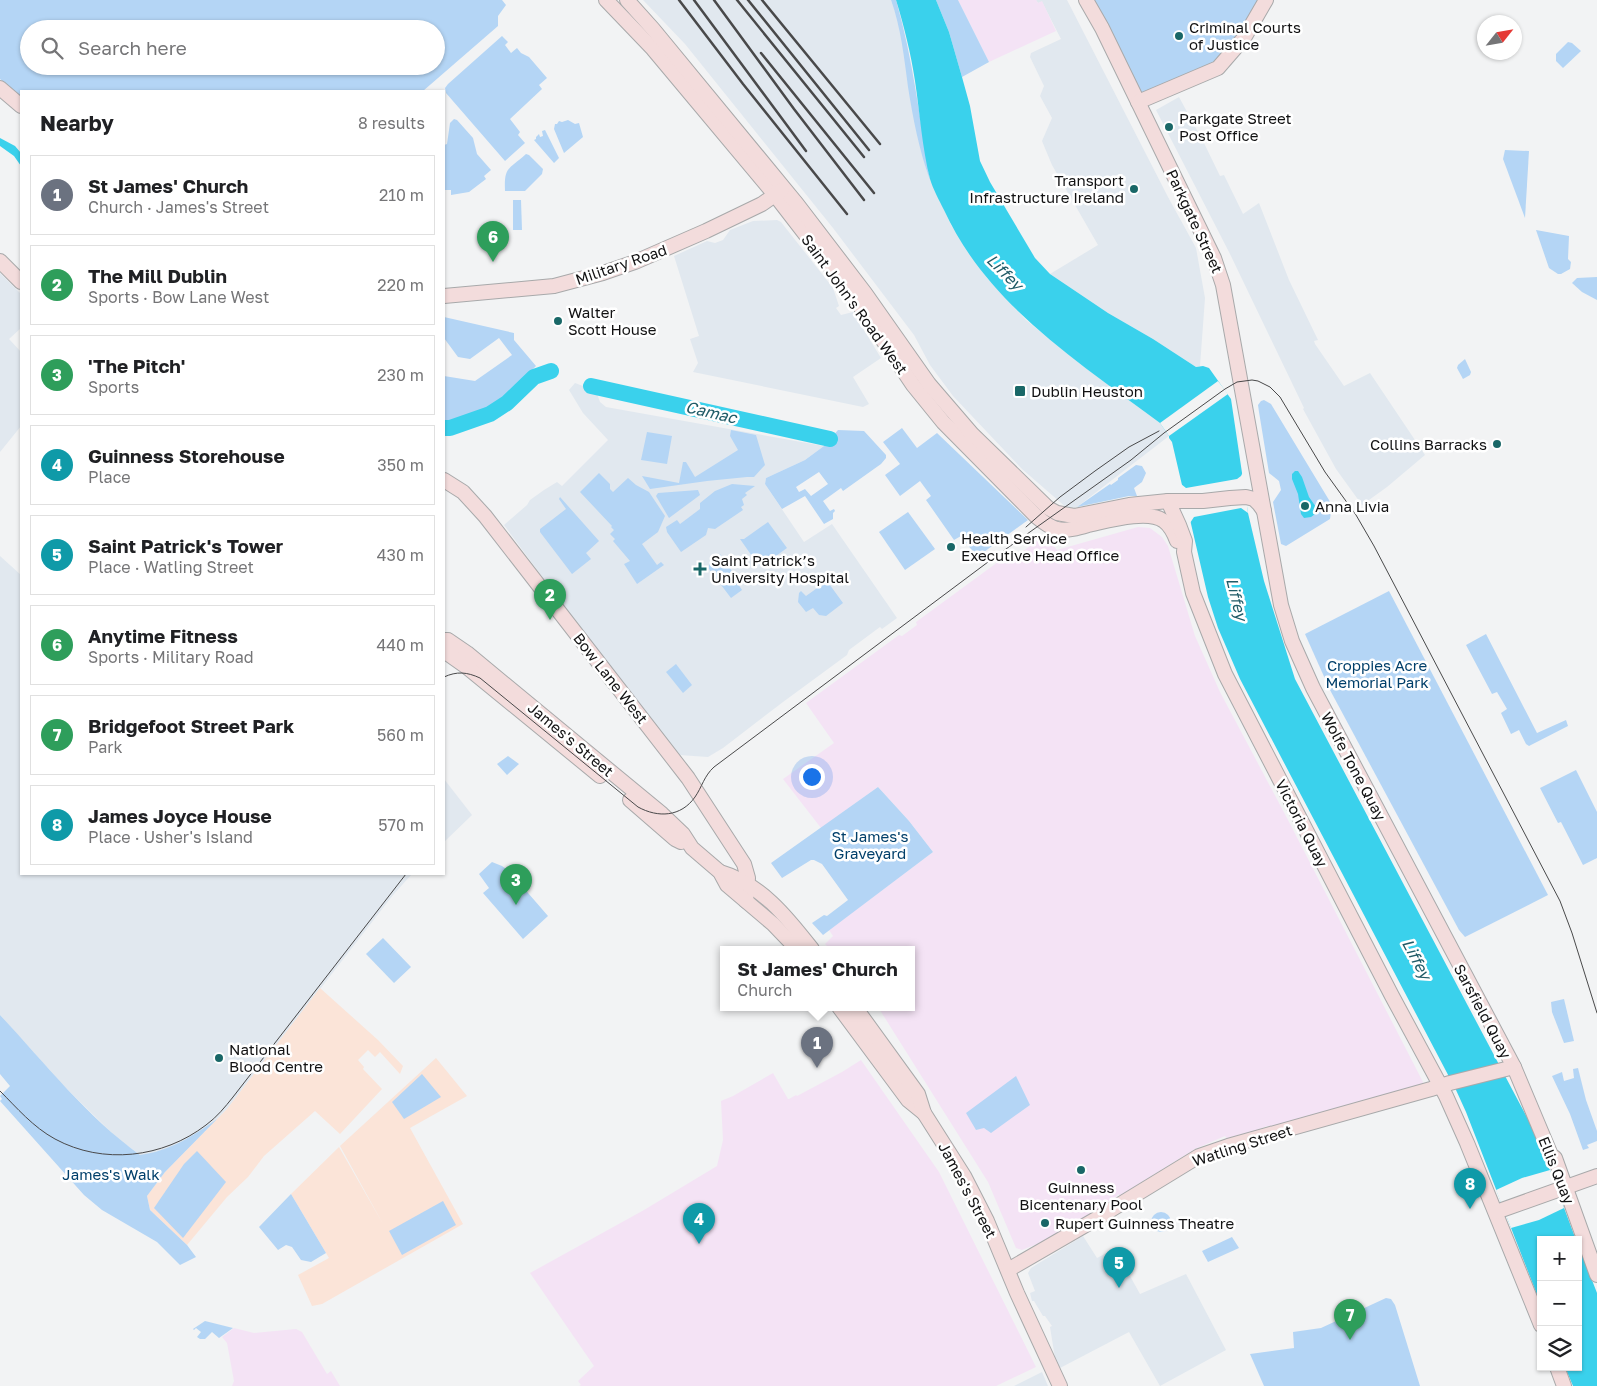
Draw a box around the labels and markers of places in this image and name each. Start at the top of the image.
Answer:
place label: Criminal Courts of Justice [1189,18,1301,53]
marker: Criminal Courts of Justice [1173,30,1185,42]
place label: Parkgate Street Post Office [1179,109,1292,144]
marker: Parkgate Street Post Office [1163,121,1175,133]
place label: Transport Infrastructure Ireland [969,171,1124,206]
marker: Transport Infrastructure Ireland [1128,183,1140,195]
pin: 6 [477,221,509,262]
place label: Walter Scott House [568,303,657,338]
marker: Walter Scott House [552,315,564,327]
place label: Dublin Heuston [1031,382,1143,400]
marker: Dublin Heuston [1013,384,1027,398]
place label: Collins Barracks [1370,435,1487,453]
marker: Collins Barracks [1491,438,1503,450]
place label: Anna Livia [1315,497,1389,515]
marker: Anna Livia [1299,500,1311,512]
place label: Health Service Executive Head Office [961,529,1120,564]
marker: Health Service Executive Head Office [945,541,957,553]
place label: Saint Patrick’s University Hospital [711,551,849,586]
marker: Saint Patrick’s University Hospital [693,562,707,576]
pin: 2 [534,579,566,620]
pin: 3 [500,864,532,905]
pin: 1 [801,1027,833,1068]
place label: National Blood Centre [229,1040,323,1075]
marker: National Blood Centre [213,1052,225,1064]
marker: Guinness Bicentenary Pool [1075,1164,1087,1176]
pin: 8 [1454,1168,1486,1209]
place label: Guinness Bicentenary Pool [1019,1178,1143,1213]
pin: 4 [683,1203,715,1244]
place label: Rupert Guinness Theatre [1055,1214,1235,1232]
marker: Rupert Guinness Theatre [1039,1217,1051,1229]
pin: 5 [1103,1247,1135,1288]
pin: 7 [1334,1299,1366,1340]

